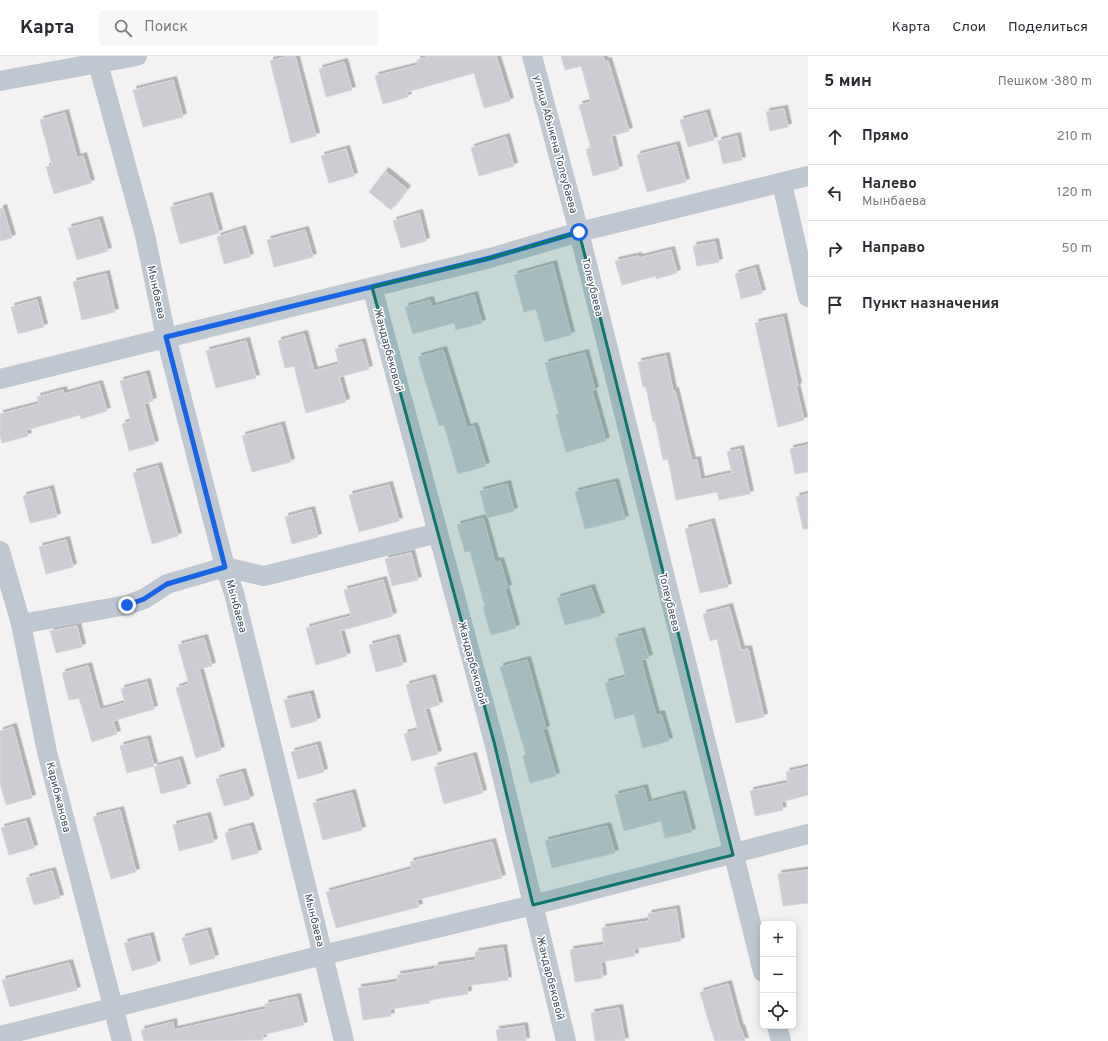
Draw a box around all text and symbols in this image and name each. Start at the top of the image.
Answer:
search box [98,10,378,46]
text: Карта [20,16,74,40]
icon: search [112,17,134,39]
text: Поиск [144,18,188,37]
text: Карта [892,19,930,36]
text: Слои [952,19,986,36]
text: Поделиться [1008,19,1088,36]
text: 5 мин [824,71,872,93]
street label: улица Абыкена Толеубаева [530,73,580,215]
text: Пешком · 380 m [998,74,1092,90]
icon: ahead [824,126,846,148]
text: Прямо [862,127,909,146]
text: 210 m [1057,129,1092,145]
text: Налево [862,175,917,194]
icon: left [824,182,846,204]
text: 120 m [1057,185,1092,201]
text: Мынбаева [862,194,926,210]
route start [570,223,588,241]
icon: right [824,238,846,260]
text: Направо [862,239,925,258]
text: 50 m [1062,241,1092,257]
street label: Толеубаева [578,256,606,318]
street label: Мынбаева [144,264,169,320]
icon: arrive [824,294,846,316]
text: Пункт назначения [862,295,999,314]
street label: Жандарбековой [370,307,406,393]
street label: Толеубаева [655,571,683,633]
street label: Мынбаева [222,578,250,634]
route end [118,596,136,614]
street label: Жандарбековой [454,620,490,706]
street label: Карибжанова [43,761,74,834]
street label: Мынбаева [301,892,327,948]
map controls [760,921,796,1029]
button: + [760,921,796,957]
street label: Жандарбековой [533,935,567,1022]
button: − [760,957,796,993]
button: locate [760,993,796,1029]

